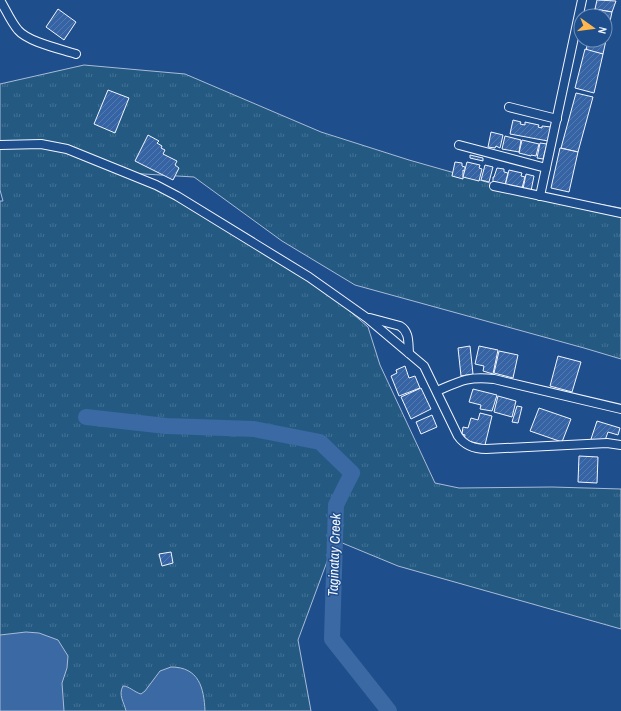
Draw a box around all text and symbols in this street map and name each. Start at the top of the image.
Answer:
north arrow [573,8,613,48]
text: N [595,26,610,35]
water label: Taginatay Creek [324,512,344,597]

